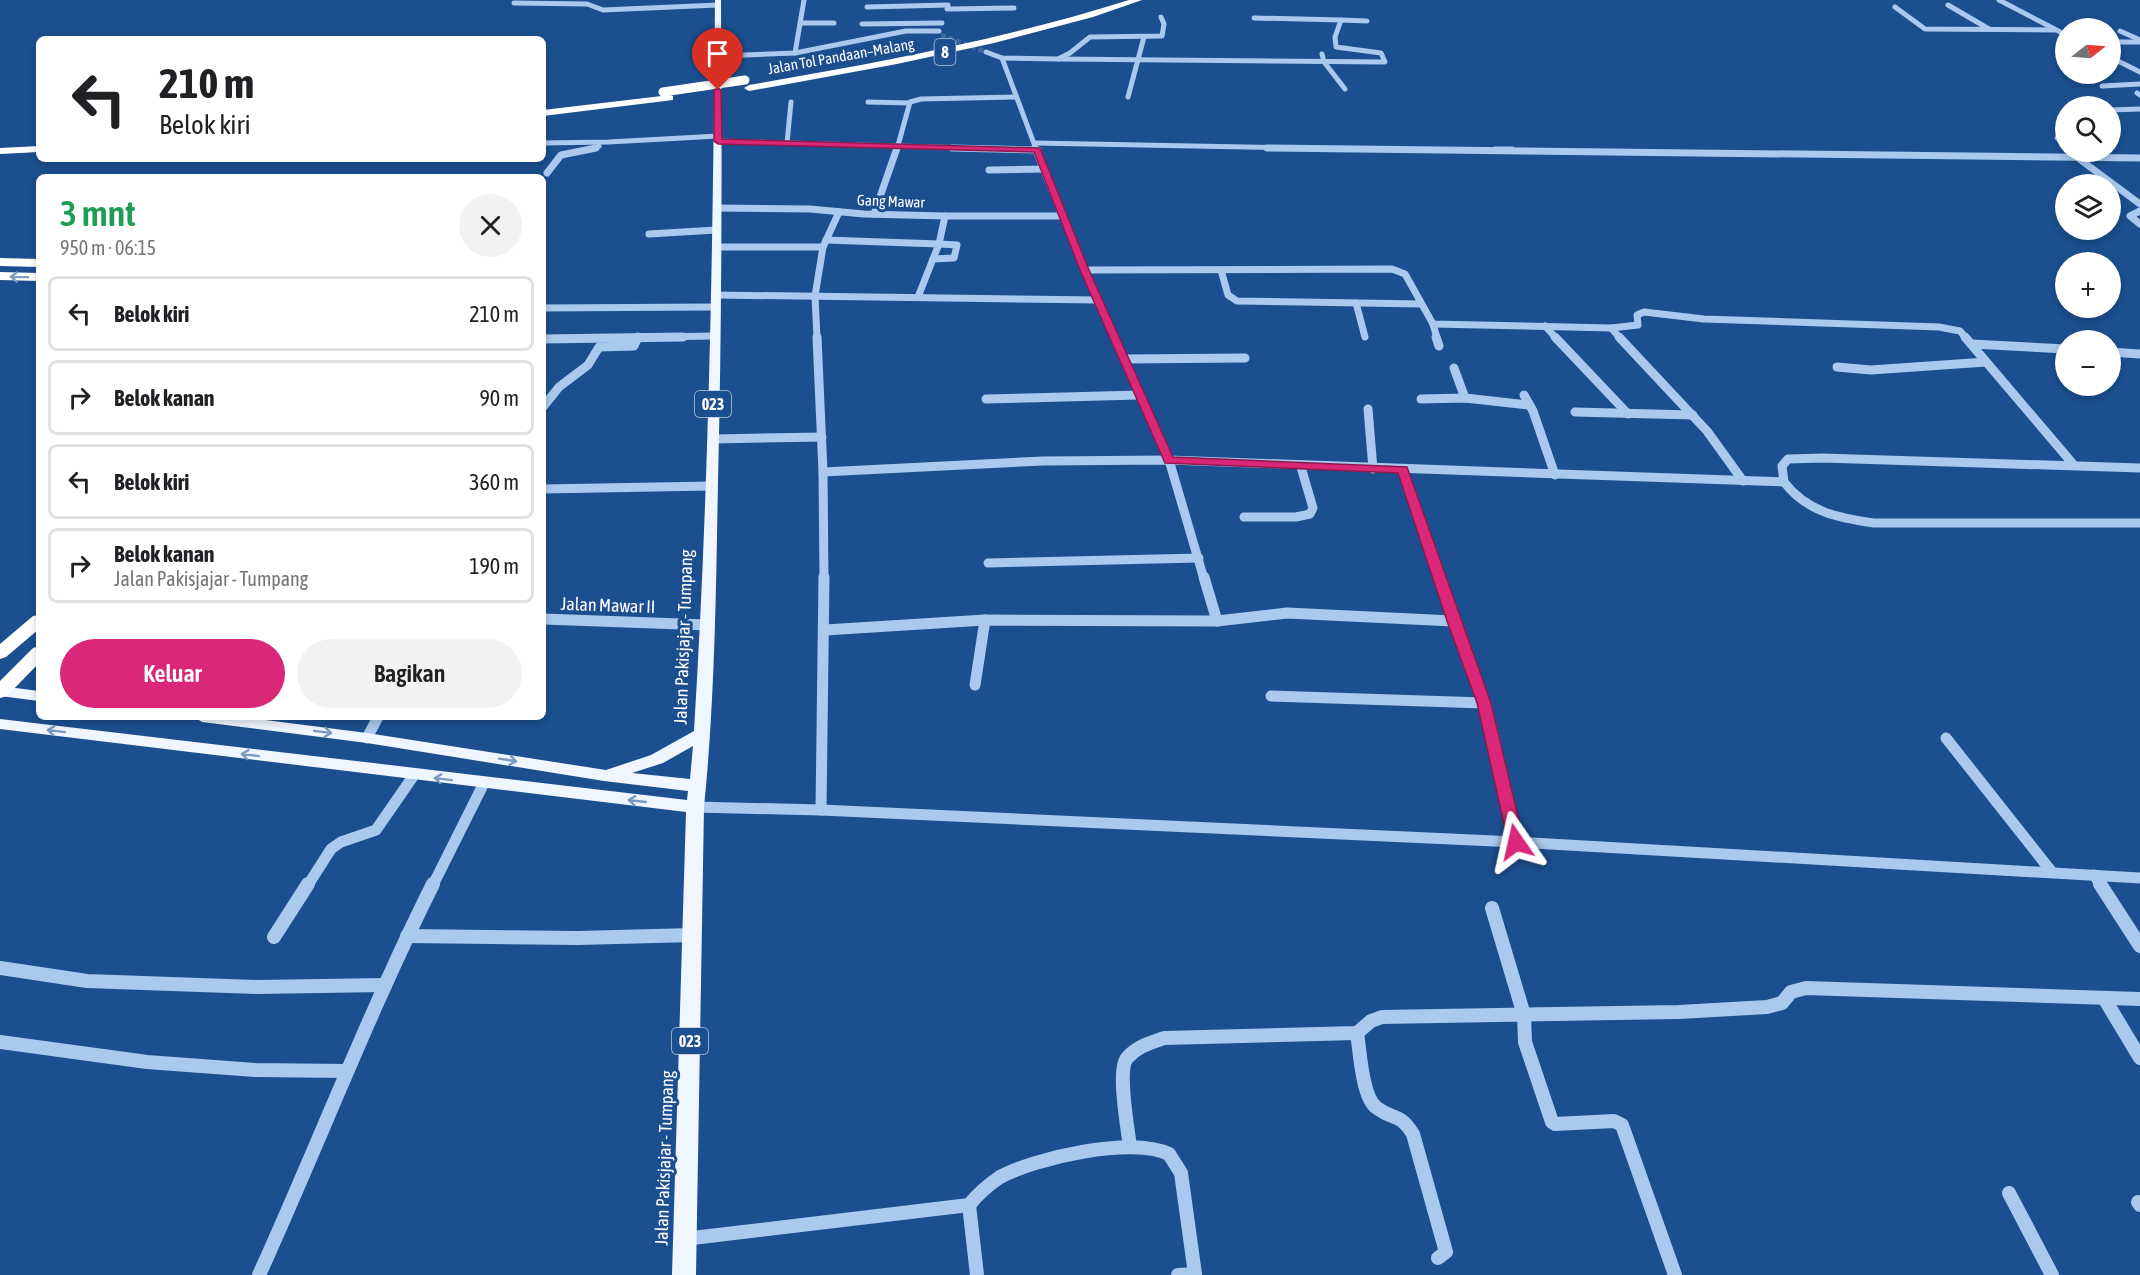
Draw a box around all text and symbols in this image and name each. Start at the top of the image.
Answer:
north arrow [2055,18,2121,84]
map controls [2055,18,2121,396]
pin [692,28,743,90]
street label: Jalan Tol Pandaan–Malang [767,35,916,77]
icon: arrive [701,37,734,70]
road number: 8 [934,39,956,65]
text: 210 m [159,59,254,107]
icon: left [60,60,138,138]
button: search [2055,96,2121,162]
text: Belok kiri [159,109,251,140]
button: layers [2055,174,2121,240]
street label: Gang Mawar [857,191,926,211]
text: 3 mnt [60,192,136,234]
button: close [459,194,522,257]
text: 950 m · 06:15 [60,236,156,259]
button: + [2055,252,2121,318]
one-way arrow [10,271,30,282]
icon: left [63,297,96,330]
text: Belok kiri [114,301,189,327]
text: 210 m [469,301,519,327]
button: − [2055,330,2121,396]
icon: right [63,381,96,414]
text: Belok kanan [114,385,215,411]
text: 90 m [479,385,519,411]
road number: 023 [695,391,731,417]
icon: left [63,465,96,498]
text: Belok kiri [114,469,189,495]
text: 360 m [469,469,519,495]
text: Belok kanan [114,541,215,567]
icon: right [63,549,96,582]
street label: Jalan Pakisjajar - Tumpang [669,549,697,725]
text: 190 m [469,553,519,579]
text: Jalan Pakisjajar - Tumpang [114,567,308,590]
street label: Jalan Mawar II [560,593,656,617]
button: Keluar [60,639,285,708]
button: Bagikan [297,639,522,708]
one-way arrow [47,725,67,736]
one-way arrow [312,727,332,738]
one-way arrow [240,749,260,760]
one-way arrow [498,755,517,766]
one-way arrow [434,773,454,784]
one-way arrow [628,795,648,806]
position arrow [1484,810,1548,874]
road number: 023 [672,1028,708,1054]
street label: Jalan Pakisjajar - Tumpang [650,1070,678,1246]

